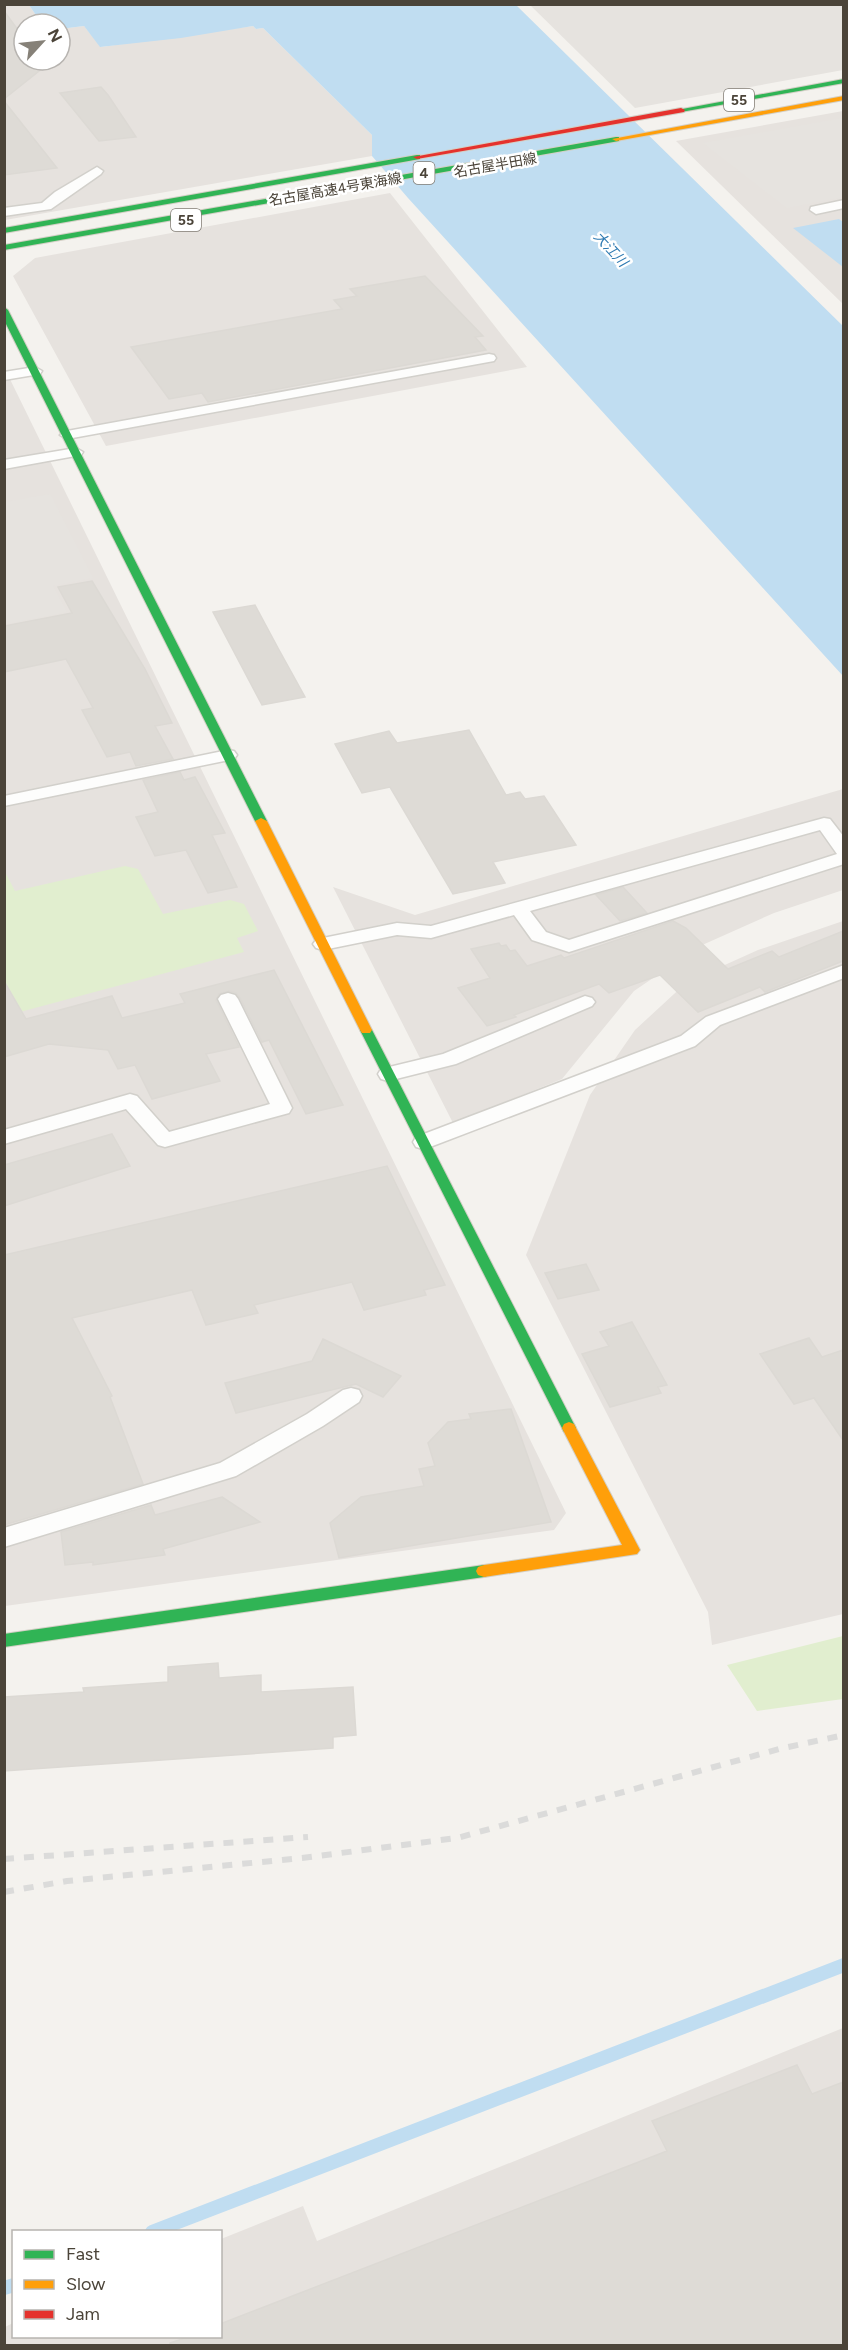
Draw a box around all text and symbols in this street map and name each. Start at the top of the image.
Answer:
north arrow [12,12,72,72]
text: N [44,26,66,45]
road number: 55 [724,89,754,111]
street label: 名古屋半田線 [452,150,538,181]
road number: 4 [414,162,434,184]
street label: 名古屋高速4号東海線 [267,169,403,210]
road number: 55 [171,209,201,231]
water label: 大江川 [590,228,633,272]
legend [12,2230,222,2338]
text: Fast [66,2243,100,2265]
text: Slow [66,2273,105,2295]
text: Jam [66,2303,100,2325]

